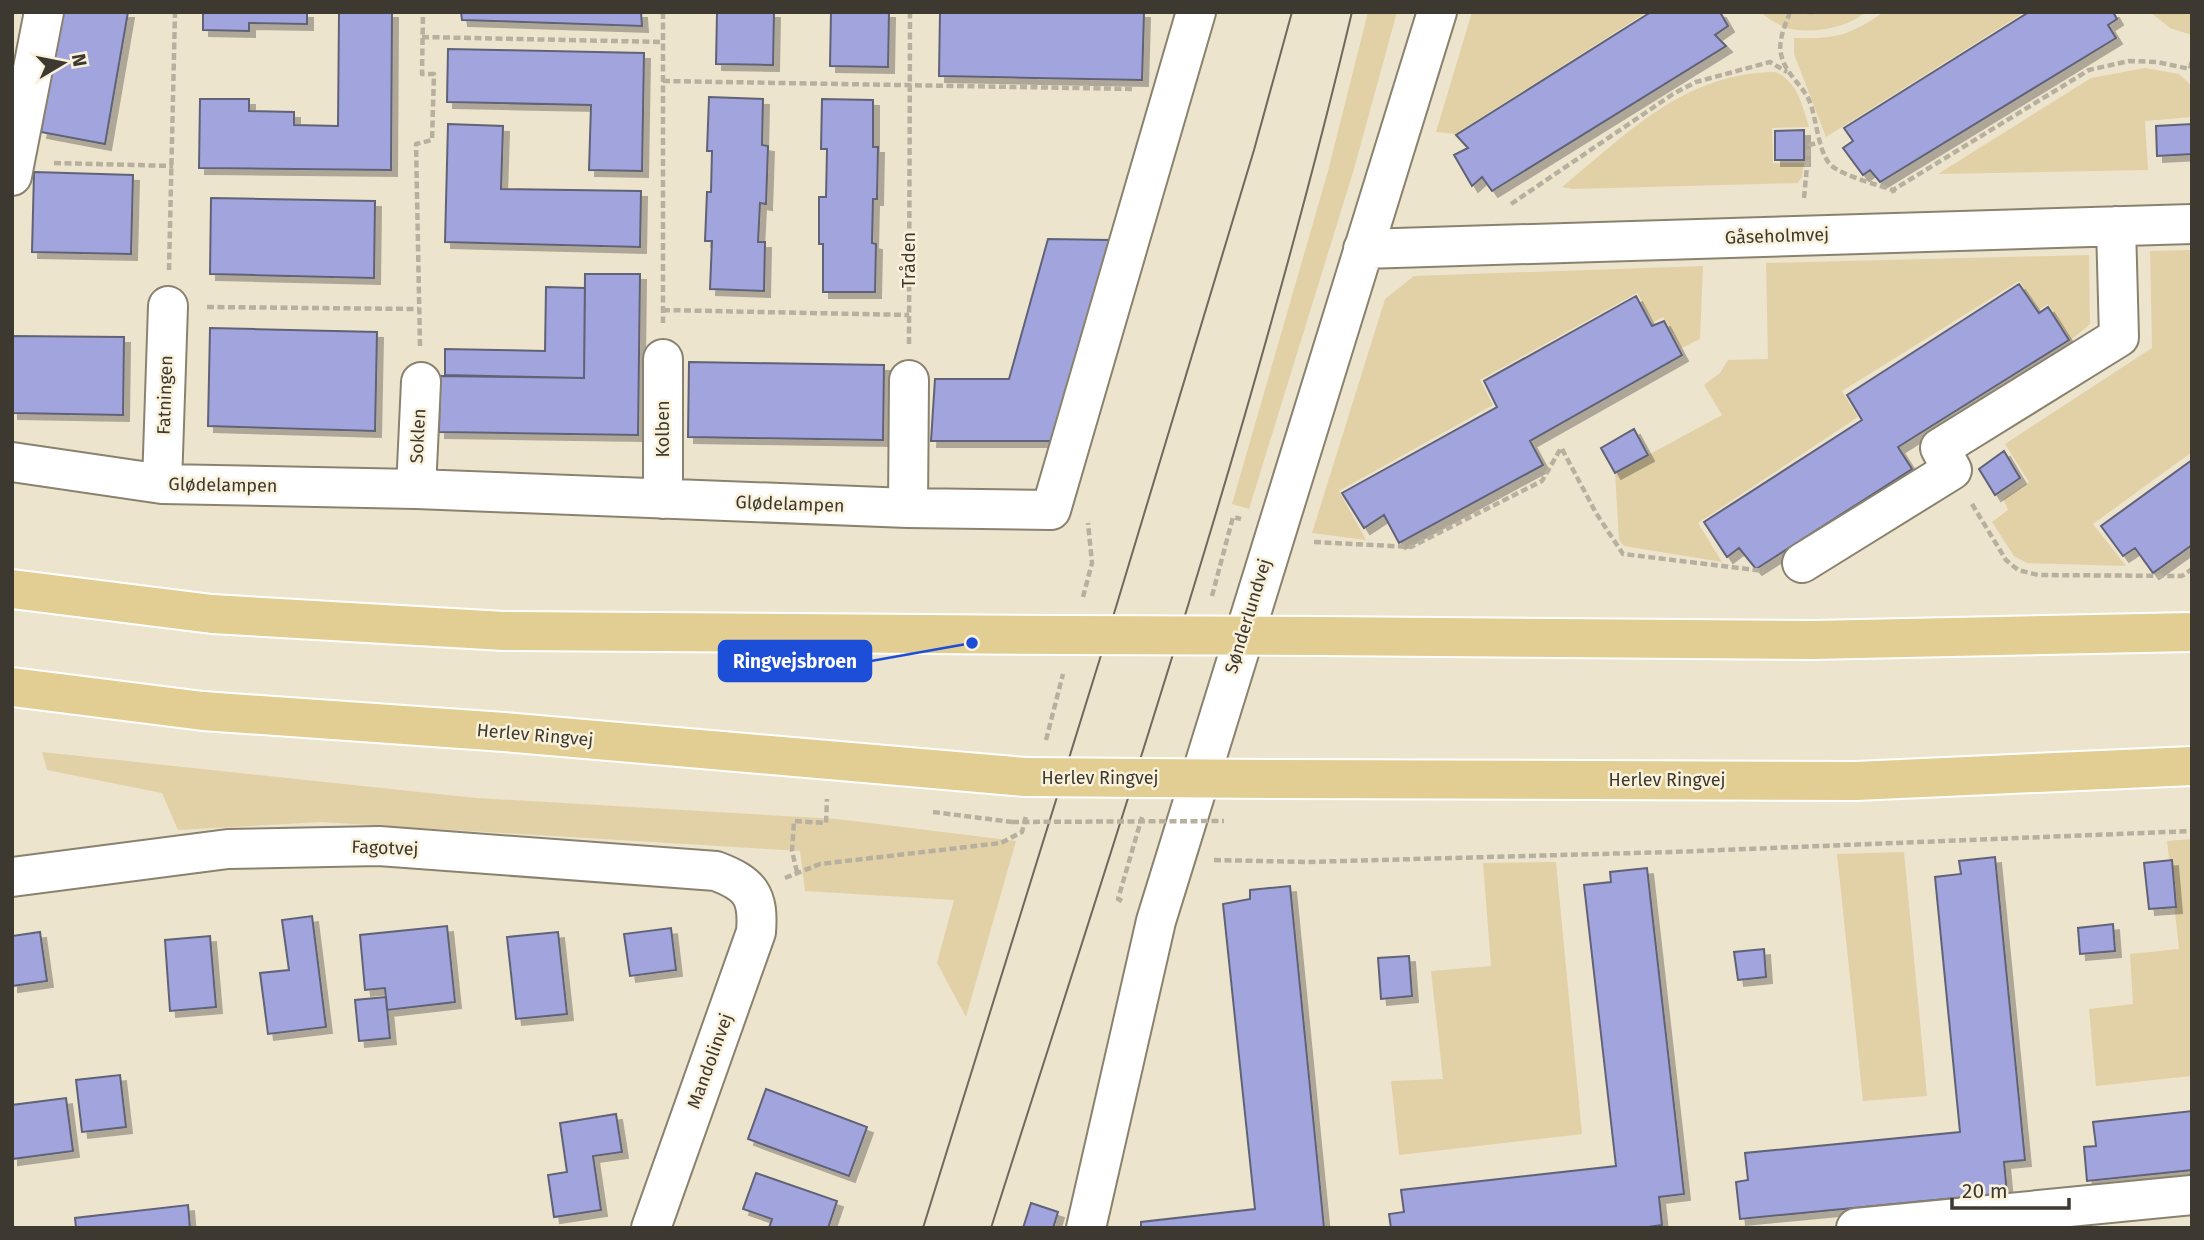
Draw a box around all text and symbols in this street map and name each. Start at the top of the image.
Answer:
north arrow [28,28,98,98]
text: N [67,52,92,68]
street label: Gåseholmvej [1724,223,1830,249]
street label: Tråden [898,232,920,288]
street label: Fatningen [153,355,177,435]
street label: Kolben [652,400,674,458]
street label: Soklen [406,408,430,464]
street label: Glødelampen [168,473,278,497]
street label: Glødelampen [735,491,845,517]
street label: Sønderlundvej [1220,556,1276,676]
callout: Ringvejsbroen [719,641,871,681]
text: Ringvejsbroen [733,650,857,673]
street label: Herlev Ringvej [476,719,594,751]
street label: Herlev Ringvej [1041,767,1159,789]
street label: Herlev Ringvej [1608,769,1726,791]
street label: Fagotvej [351,836,419,860]
street label: Mandolinvej [683,1010,737,1112]
scale bar [1952,1166,2069,1210]
text: 20 m [1962,1178,2008,1204]

